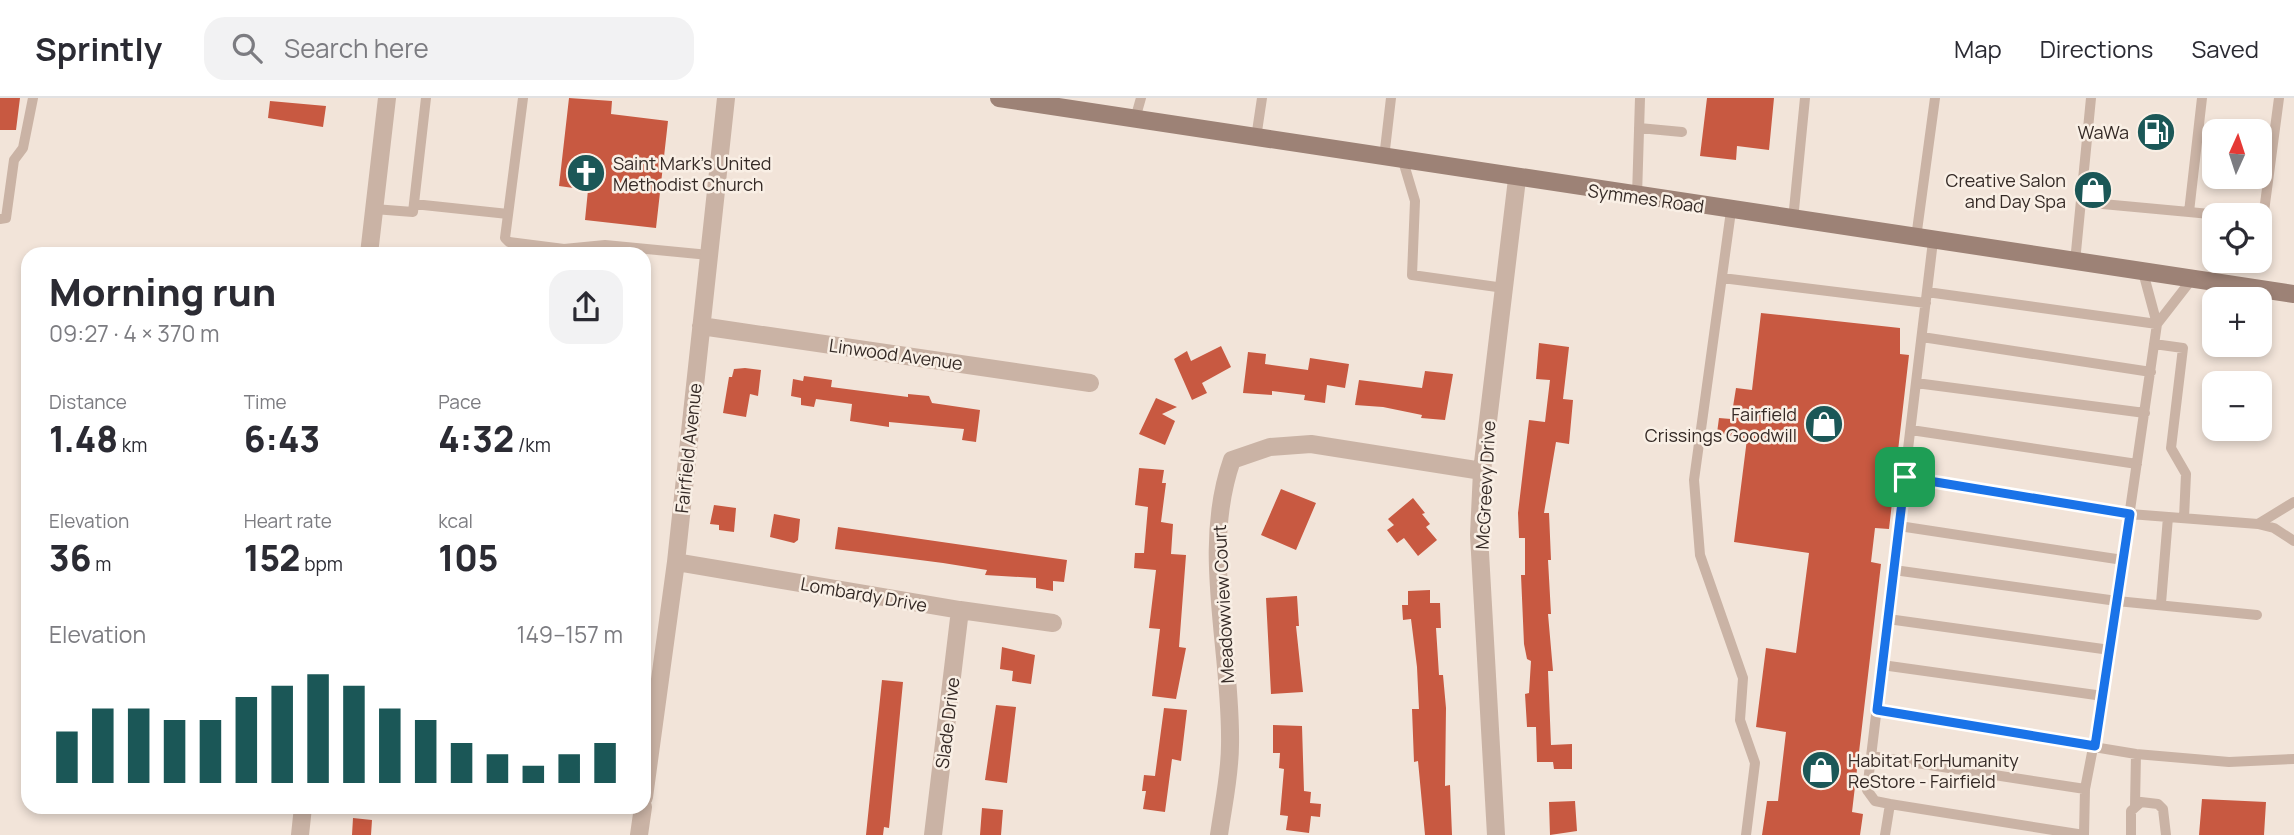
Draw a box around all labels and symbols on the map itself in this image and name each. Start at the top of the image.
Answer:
fuel station icon: WaWa [2135,111,2177,153]
north arrow [2202,119,2272,189]
place label: WaWa [2077,120,2129,144]
place label: Saint Mark’s United Methodist Church [613,151,772,196]
church icon: Saint Mark’s United Methodist Church [565,152,607,194]
place label: Creative Salon and Day Spa [1946,168,2066,213]
shop icon: Creative Salon and Day Spa [2072,169,2114,211]
street label: Symmes Road [1586,178,1706,218]
street label: Linwood Avenue [828,333,964,375]
street label: Fairfield Avenue [669,382,707,514]
place label: Fairfield Crissings Goodwill [1645,402,1797,447]
shop icon: Fairfield Crissings Goodwill [1803,403,1845,445]
street label: McGreevy Drive [1470,420,1500,550]
pin [1875,447,1935,507]
street label: Meadowview Court [1207,524,1239,684]
street label: Lombardy Drive [799,571,929,617]
street label: Slade Drive [929,676,965,770]
place label: Habitat ForHumanity ReStore - Fairfield [1848,748,2019,793]
shop icon: Habitat ForHumanity ReStore - Fairfield [1800,749,1842,791]

